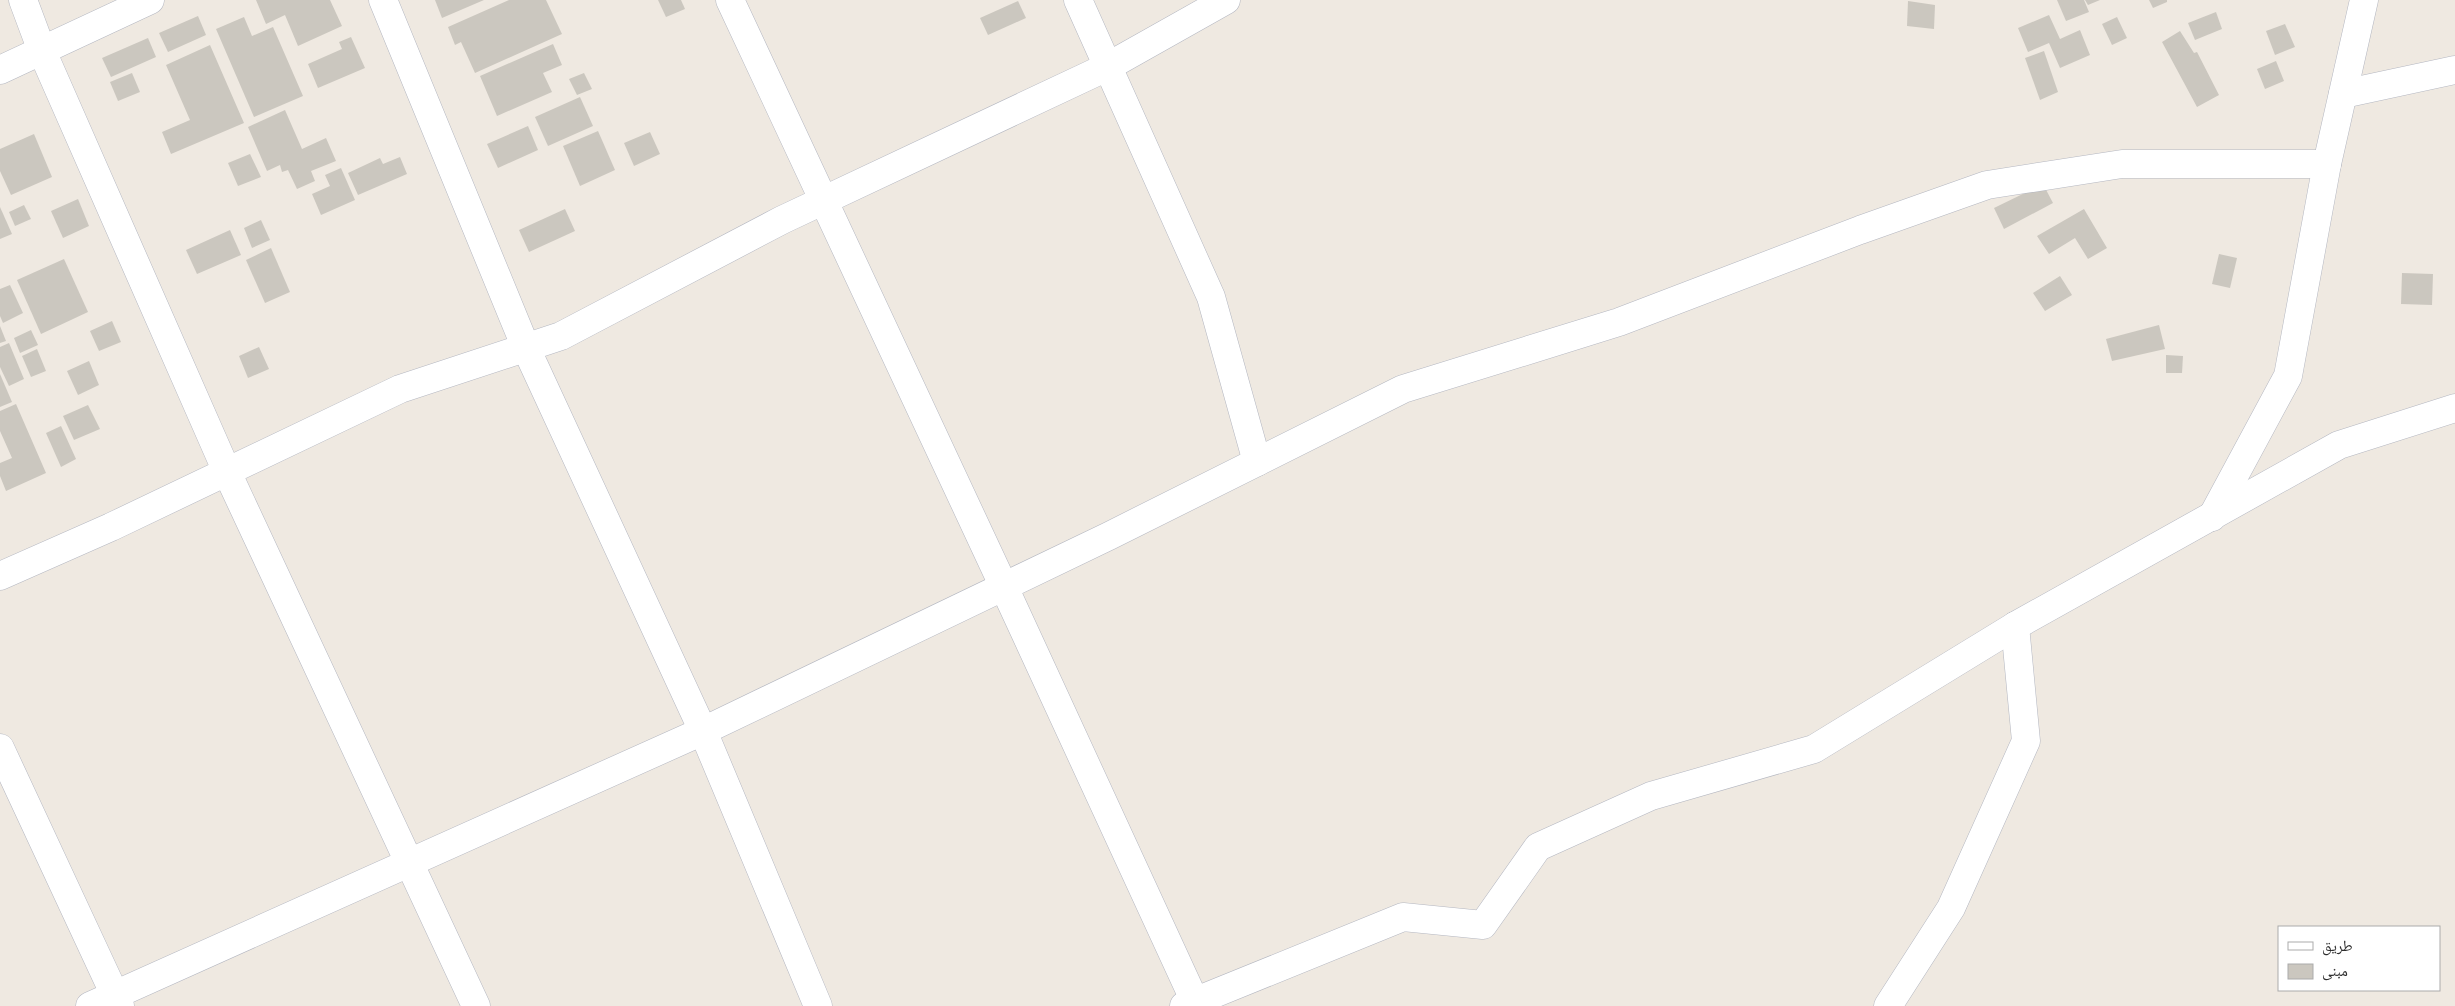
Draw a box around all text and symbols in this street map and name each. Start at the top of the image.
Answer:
legend [2278,926,2440,991]
text: طريق [2322,939,2353,956]
text: مبنى [2322,964,2348,981]

